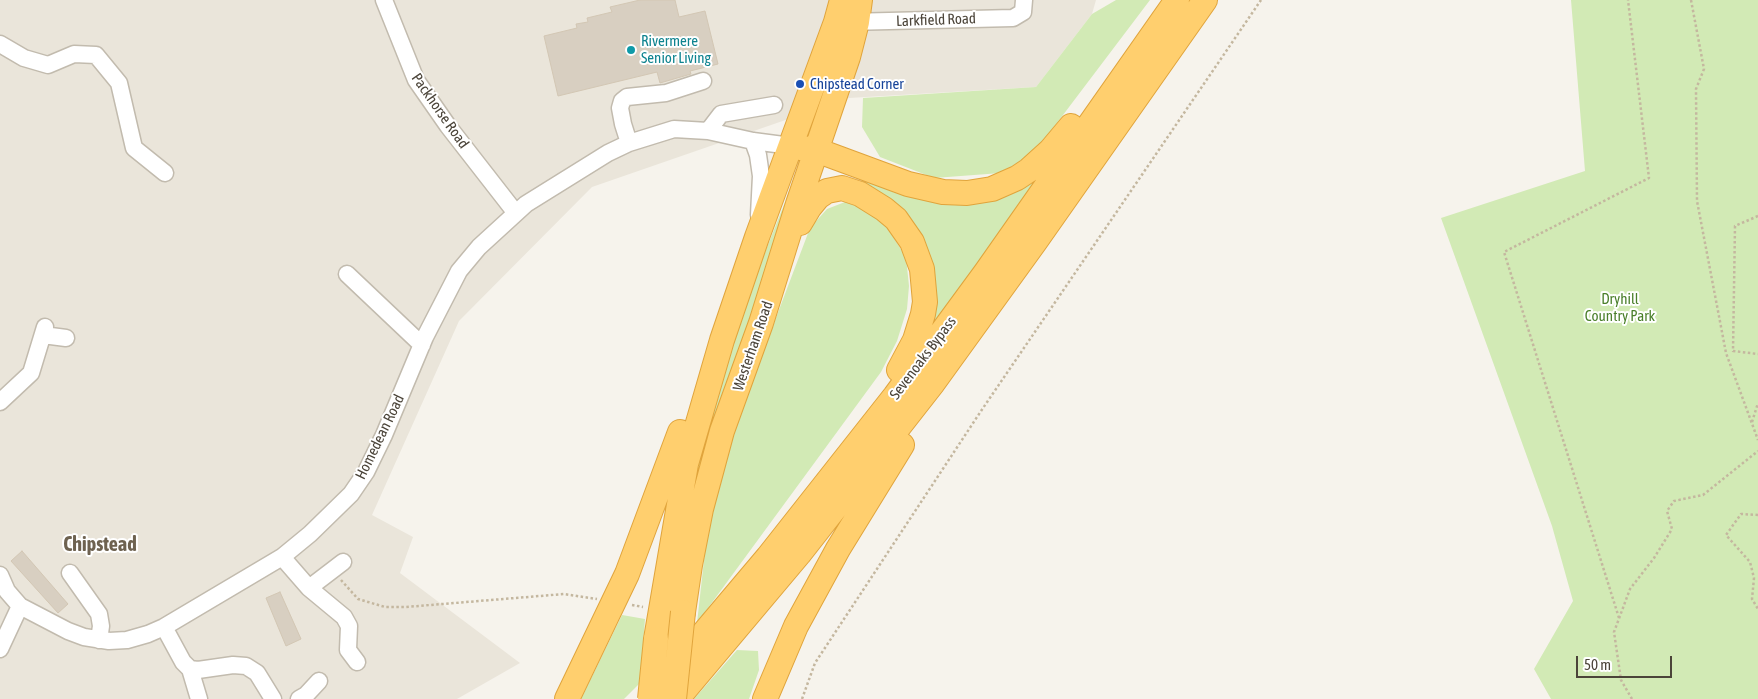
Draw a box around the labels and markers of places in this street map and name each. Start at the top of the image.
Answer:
place label: Rivermere Senior Living [641,32,711,67]
marker: Rivermere Senior Living [625,44,637,56]
place label: Chipstead Corner [810,75,904,93]
marker: Chipstead Corner [794,78,806,90]

